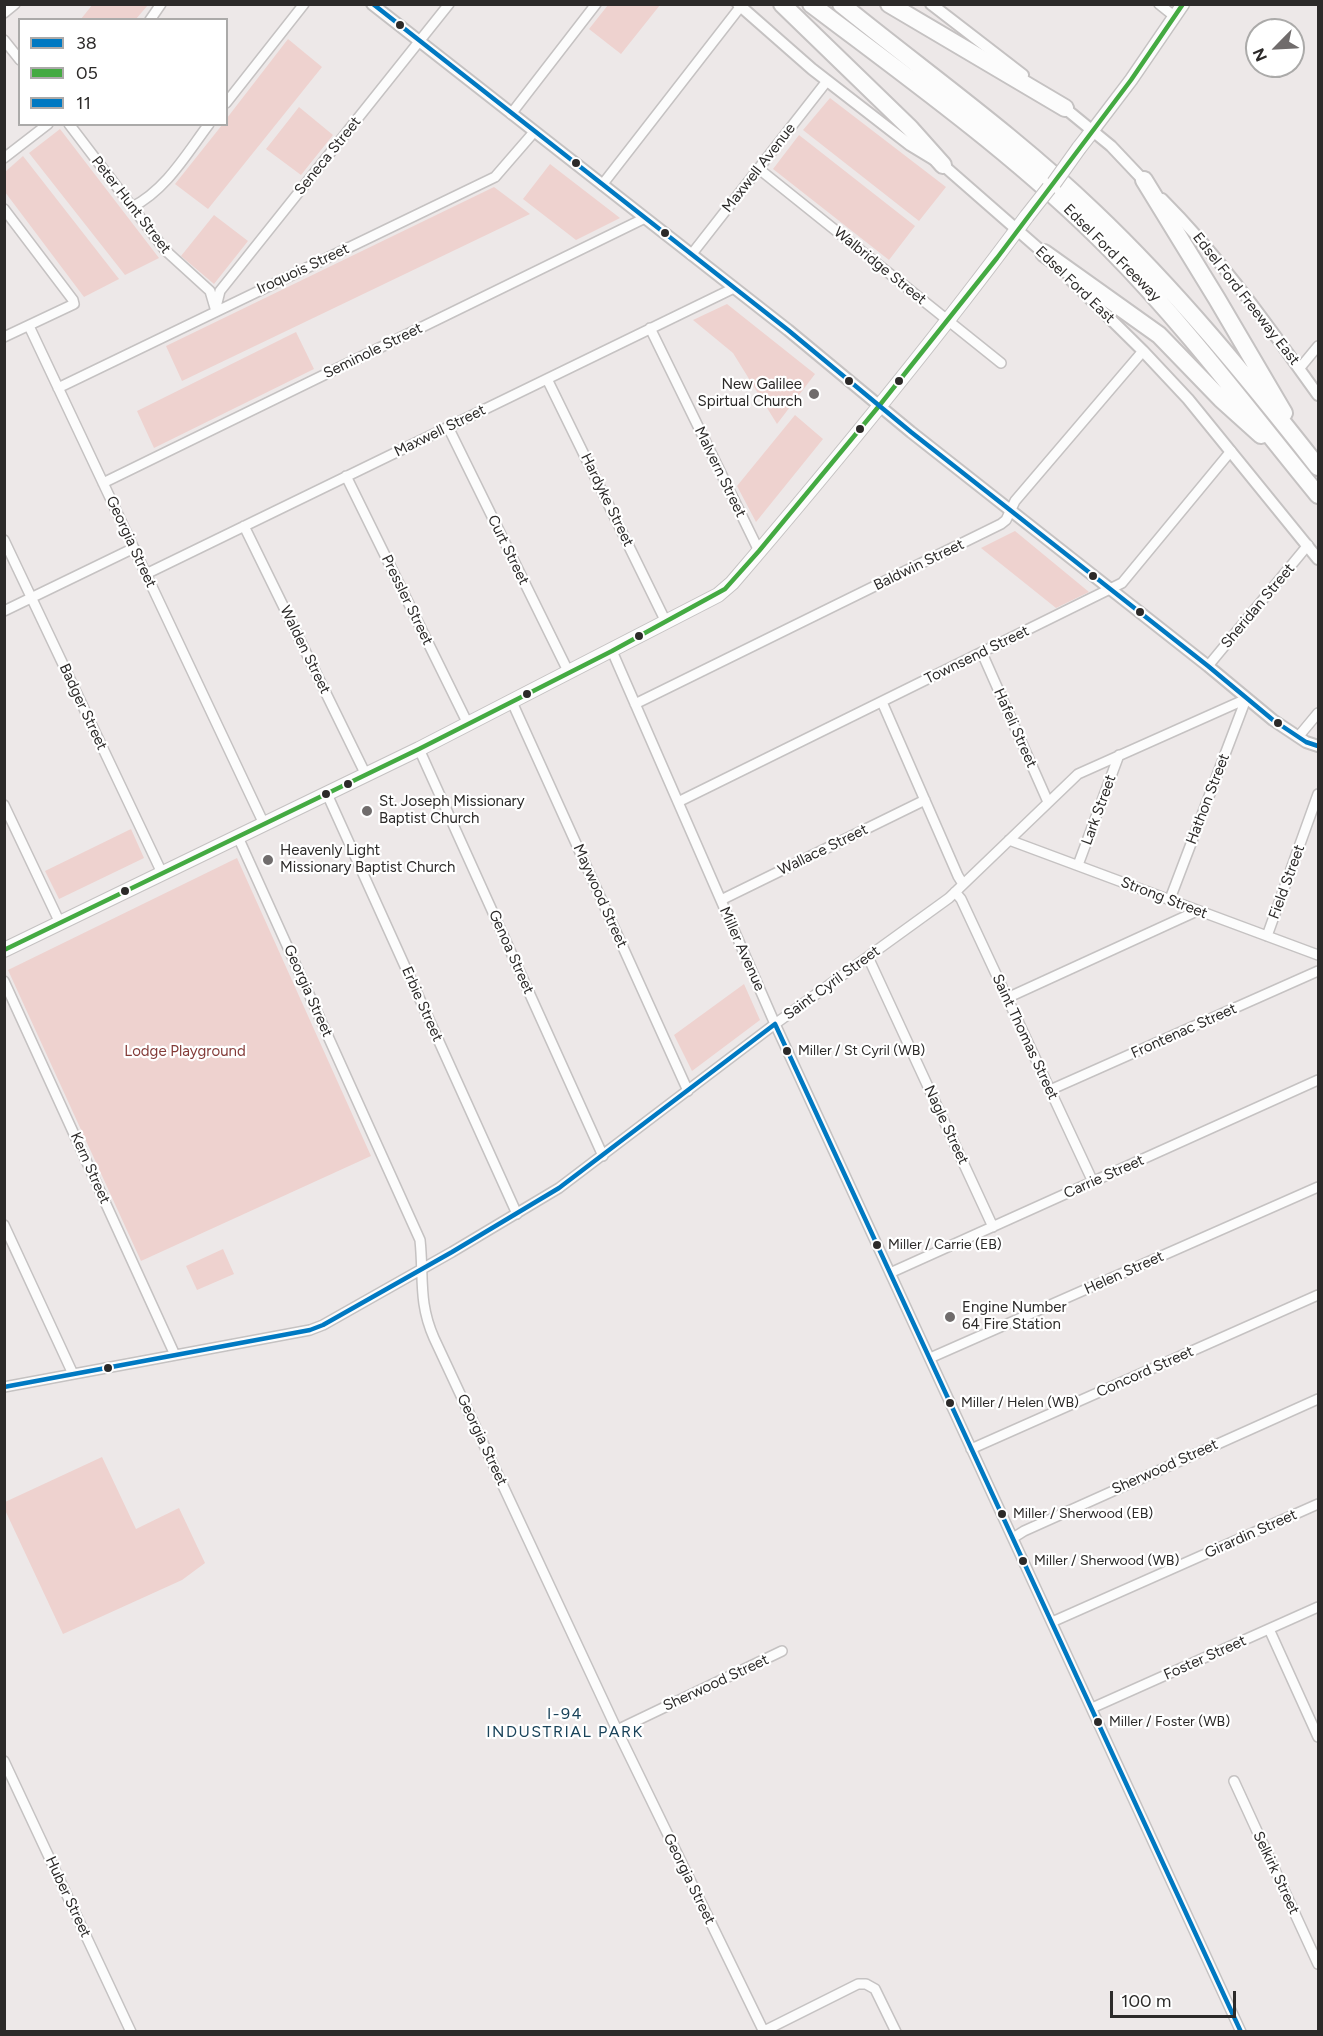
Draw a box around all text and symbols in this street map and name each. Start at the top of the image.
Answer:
legend [18,18,228,126]
north arrow [1245,18,1305,78]
unlabelled marker [394,19,406,31]
text: 38 [76,32,97,54]
text: N [1249,45,1271,64]
text: 05 [76,62,98,84]
text: 11 [76,92,91,114]
street label: Seneca Street [291,113,365,199]
street label: Maxwell Avenue [719,120,799,216]
street label: Peter Hunt Street [87,153,175,257]
unlabelled marker [570,157,582,169]
street label: Edsel Ford Freeway [1060,201,1164,305]
street label: Walbridge Street [830,223,930,309]
unlabelled marker [659,227,671,239]
street label: Edsel Ford Freeway East [1189,229,1303,369]
street label: Iroquois Street [254,240,352,298]
street label: Edsel Ford East [1032,243,1118,327]
street label: Seminole Street [321,319,425,383]
unlabelled marker [843,375,855,387]
unlabelled marker [893,375,905,387]
place label: New Galilee Spirtual Church [698,376,802,411]
marker: New Galilee Spirtual Church [807,387,821,401]
street label: Maxwell Street [391,401,489,461]
unlabelled marker [854,423,866,435]
street label: Malvern Street [690,424,750,520]
street label: Hardyke Street [577,450,637,550]
street label: Georgia Street [102,493,160,591]
street label: Curt Street [483,512,533,588]
street label: Baldwin Street [871,535,967,595]
street label: Pressler Street [377,552,437,648]
street label: Sheridan Street [1217,560,1299,652]
unlabelled marker [1087,570,1099,582]
street label: Walden Street [276,603,334,697]
unlabelled marker [1134,606,1146,618]
street label: Townsend Street [922,622,1032,688]
unlabelled marker [633,630,645,642]
street label: Badger Street [55,661,111,753]
street label: Hafeli Street [989,685,1041,771]
unlabelled marker [521,688,533,700]
unlabelled marker [1272,717,1284,729]
street label: Hathon Street [1182,751,1234,847]
street label: Lark Street [1078,772,1120,848]
unlabelled marker [342,778,354,790]
unlabelled marker [320,788,332,800]
place label: St. Joseph Missionary Baptist Church [379,793,525,828]
marker: St. Joseph Missionary Baptist Church [360,804,374,818]
street label: Wallace Street [775,820,871,880]
street label: Maywood Street [569,841,631,951]
place label: Heavenly Light Missionary Baptist Church [280,842,455,877]
street label: Field Street [1265,842,1309,922]
marker: Heavenly Light Missionary Baptist Church [261,853,275,867]
street label: Strong Street [1118,873,1210,923]
unlabelled marker [119,885,131,897]
street label: Miller Avenue [715,904,769,994]
street label: Genoa Street [484,907,538,997]
street label: Georgia Street [280,942,336,1040]
street label: Saint Cyril Street [780,942,884,1024]
street label: Erbie Street [397,964,447,1044]
street label: Saint Thomas Street [988,971,1062,1103]
street label: Frontenac Street [1128,1000,1240,1062]
park label: Lodge Playground [124,1043,246,1061]
place label: Miller / St Cyril (WB) [798,1043,925,1059]
marker: Miller / St Cyril (WB) [781,1045,793,1057]
street label: Nagle Street [920,1083,972,1167]
street label: Kern Street [66,1129,114,1207]
street label: Carrie Street [1061,1151,1147,1203]
place label: Miller / Carrie (EB) [888,1237,1002,1253]
marker: Miller / Carrie (EB) [871,1239,883,1251]
street label: Helen Street [1082,1247,1166,1299]
place label: Engine Number 64 Fire Station [962,1299,1067,1334]
marker: Engine Number 64 Fire Station [943,1310,957,1324]
street label: Concord Street [1094,1343,1196,1401]
unlabelled marker [102,1362,114,1374]
street label: Georgia Street [453,1391,511,1489]
place label: Miller / Helen (WB) [961,1395,1079,1411]
marker: Miller / Helen (WB) [944,1397,956,1409]
street label: Sherwood Street [1109,1436,1221,1498]
place label: Miller / Sherwood (EB) [1013,1506,1153,1522]
street label: Girardin Street [1202,1506,1300,1562]
marker: Miller / Sherwood (EB) [996,1508,1008,1520]
place label: Miller / Sherwood (WB) [1034,1553,1179,1569]
marker: Miller / Sherwood (WB) [1017,1555,1029,1567]
street label: Foster Street [1161,1632,1249,1684]
street label: Sherwood Street [660,1651,772,1715]
district label: I-94 INDUSTRIAL PARK [486,1704,644,1742]
place label: Miller / Foster (WB) [1109,1714,1230,1730]
marker: Miller / Foster (WB) [1092,1716,1104,1728]
street label: Selkirk Street [1249,1829,1303,1917]
street label: Georgia Street [659,1831,719,1927]
street label: Huber Street [41,1854,95,1940]
scale bar [1113,1979,1239,2017]
text: 100 m [1121,1990,1171,2012]

